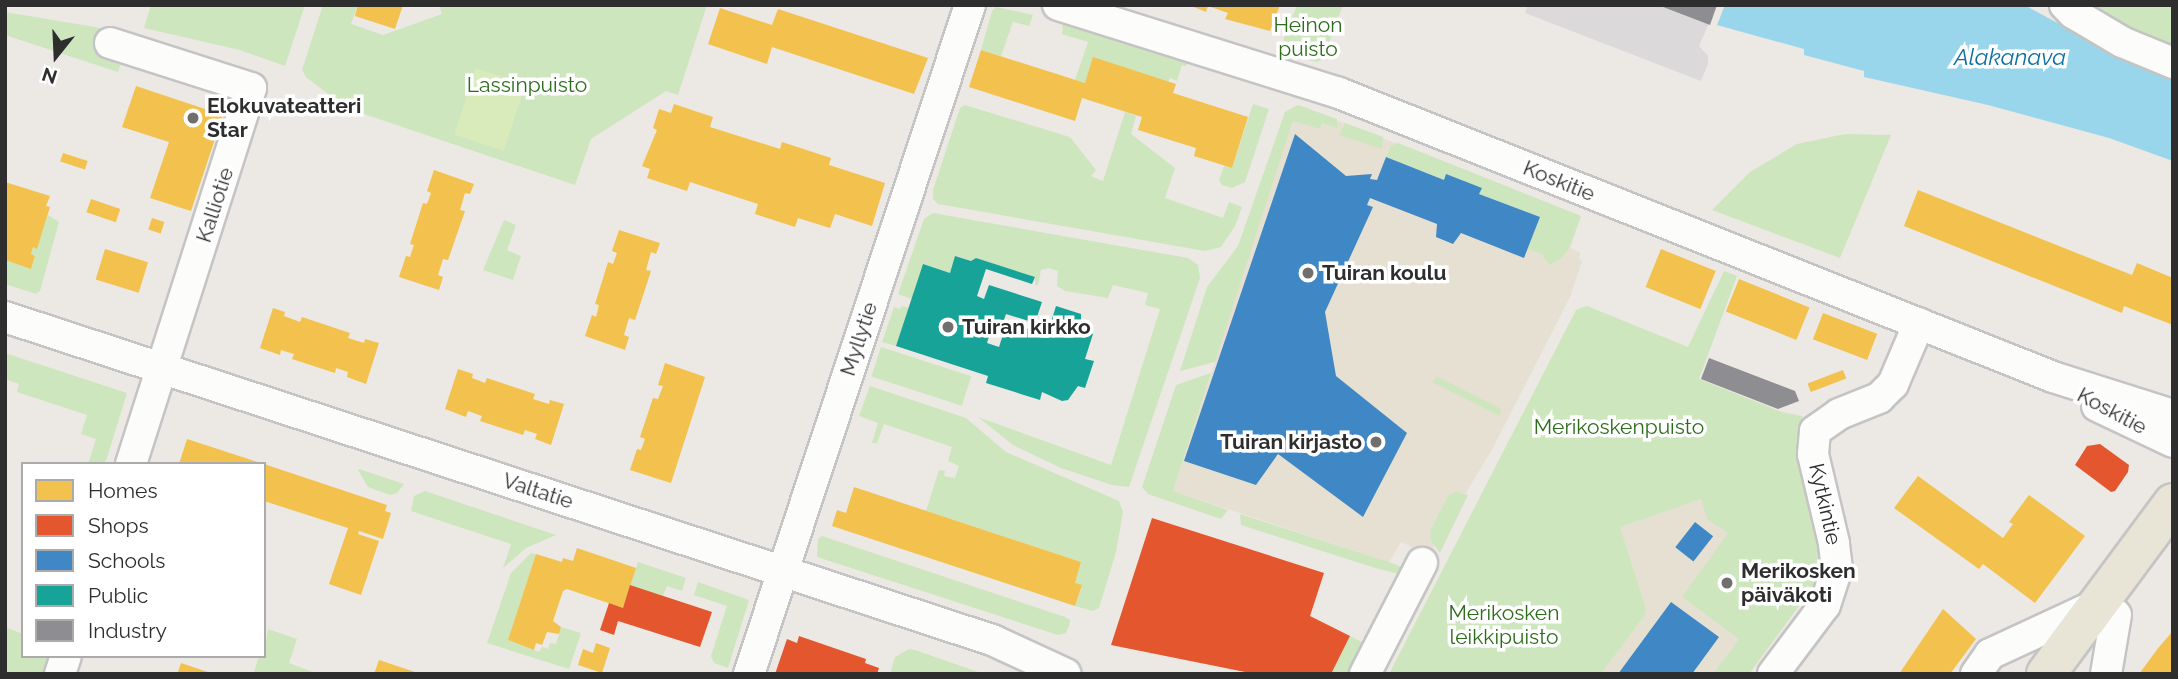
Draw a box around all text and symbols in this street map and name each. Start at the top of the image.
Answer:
park label: Heinon puisto [1273,12,1343,62]
north arrow [21,21,91,91]
water label: Alakanava [1954,43,2066,71]
text: N [39,63,60,89]
park label: Lassinpuisto [467,72,587,98]
place label: Elokuvateatteri Star [207,93,361,143]
marker: Elokuvateatteri Star [185,110,201,126]
street label: Koskitie [1519,155,1599,207]
street label: Kalliotie [191,164,239,246]
place label: Tuiran koulu [1322,260,1446,286]
marker: Tuiran koulu [1300,265,1316,281]
street label: Myllytie [835,299,883,379]
place label: Tuiran kirkko [962,314,1091,340]
marker: Tuiran kirkko [940,319,956,335]
street label: Koskitie [2073,382,2151,440]
park label: Merikoskenpuisto [1534,414,1704,440]
place label: Tuiran kirjasto [1220,429,1362,455]
marker: Tuiran kirjasto [1368,434,1384,450]
street label: Kytkintie [1803,461,1847,547]
legend [21,462,266,658]
street label: Valtatie [500,468,576,514]
text: Homes [88,478,158,503]
text: Shops [88,513,149,538]
text: Schools [88,548,165,573]
place label: Merikosken päiväkoti [1741,558,1856,608]
marker: Merikosken päiväkoti [1719,575,1735,591]
text: Public [88,583,148,608]
park label: Merikosken leikkipuisto [1449,600,1559,650]
text: Industry [88,618,167,643]

